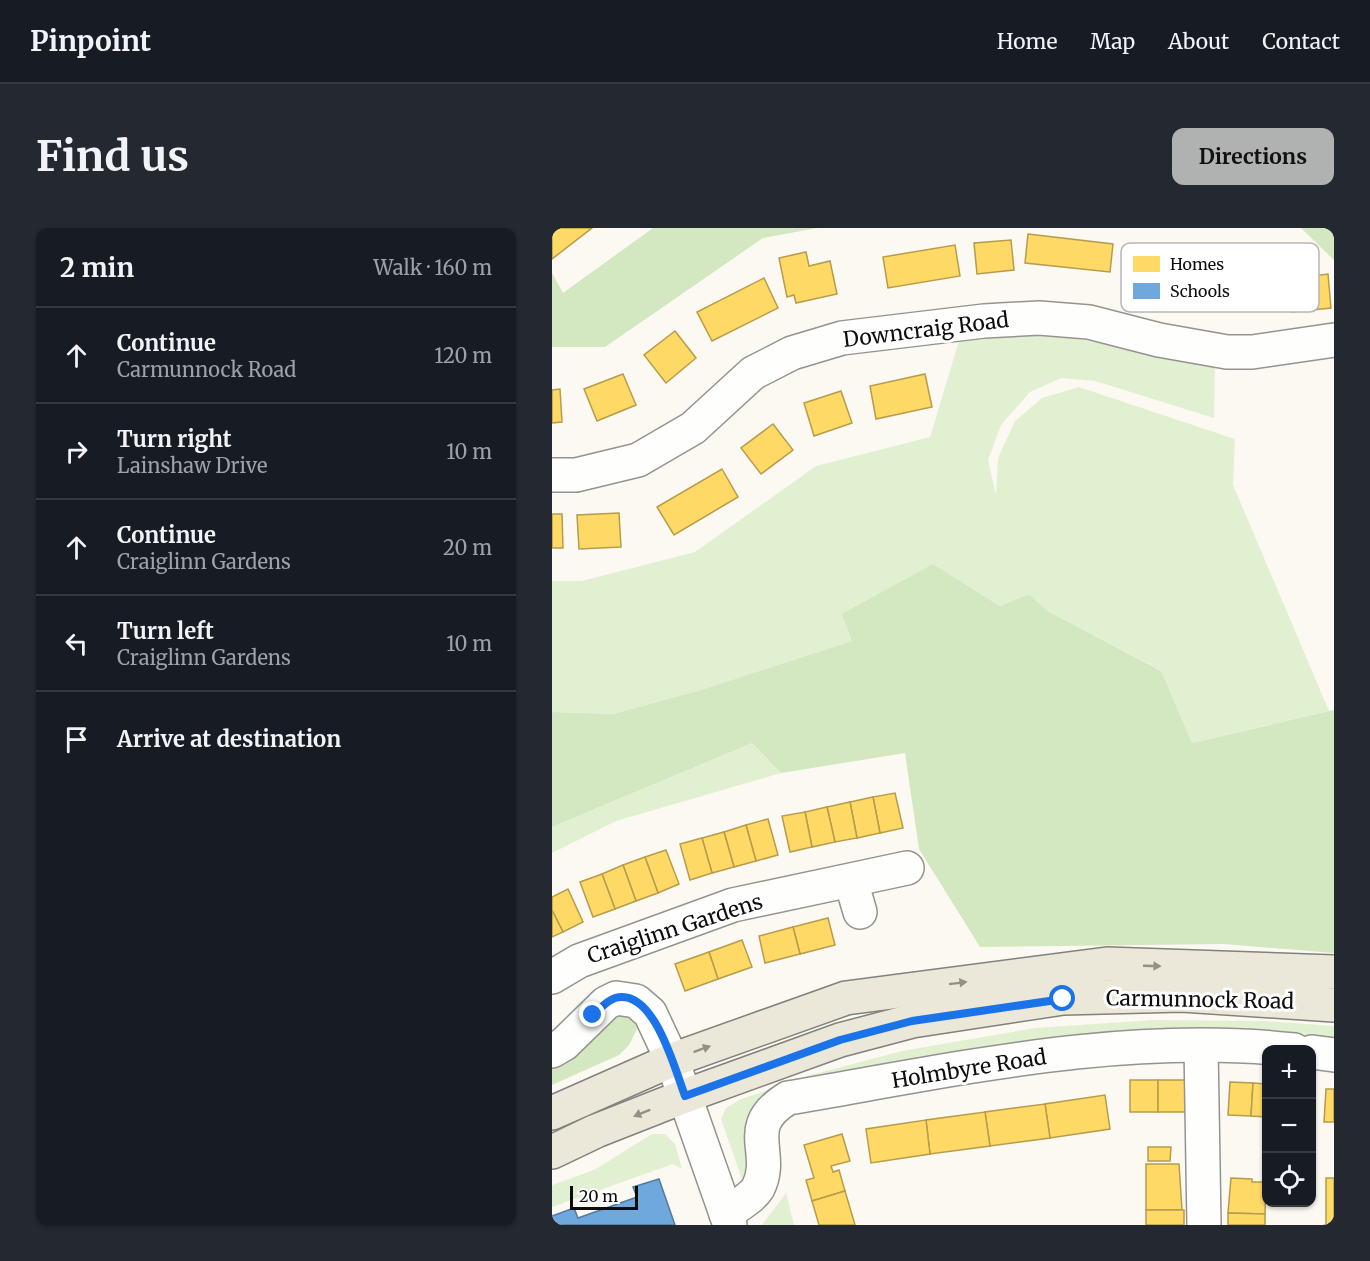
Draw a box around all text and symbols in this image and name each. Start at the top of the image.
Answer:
text: Pinpoint [30,23,151,59]
text: Home [997,28,1057,55]
text: Map [1090,28,1135,55]
text: About [1168,28,1229,55]
text: Contact [1262,28,1340,55]
button: Directions [1172,128,1334,185]
text: Find us [36,130,189,182]
legend [1121,243,1319,312]
text: 2 min [60,251,134,284]
text: Homes [1170,254,1224,274]
text: Walk · 160 m [374,255,492,280]
text: Schools [1170,281,1230,301]
street label: Downcraig Road [842,306,1011,353]
text: Continue [117,329,216,357]
icon: ahead [60,339,93,372]
text: 120 m [434,343,492,368]
text: Carmunnock Road [117,357,296,382]
text: Turn right [117,425,231,453]
icon: right [60,435,93,468]
text: 10 m [446,439,492,464]
text: Lainshaw Drive [117,453,267,478]
text: Continue [117,521,216,549]
icon: ahead [60,531,93,564]
text: 20 m [443,535,492,560]
text: Craiglinn Gardens [117,549,291,574]
text: Turn left [117,617,214,645]
icon: left [60,627,93,660]
text: 10 m [446,631,492,656]
text: Craiglinn Gardens [117,645,291,670]
icon: arrive [60,723,93,756]
text: Arrive at destination [117,725,341,753]
street label: Craiglinn Gardens [584,887,766,970]
one-way arrow [1143,961,1162,970]
one-way arrow [949,978,968,988]
street label: Carmunnock Road [1106,984,1295,1015]
route start [1049,985,1075,1011]
route end [579,1001,605,1027]
one-way arrow [693,1043,711,1053]
street label: Holmbyre Road [890,1043,1049,1094]
map controls [1262,1045,1316,1207]
button: + [1262,1045,1316,1099]
button: − [1262,1099,1316,1153]
one-way arrow [633,1109,651,1118]
button: locate [1262,1153,1316,1207]
scale bar [570,1183,638,1210]
text: 20 m [579,1186,618,1206]

